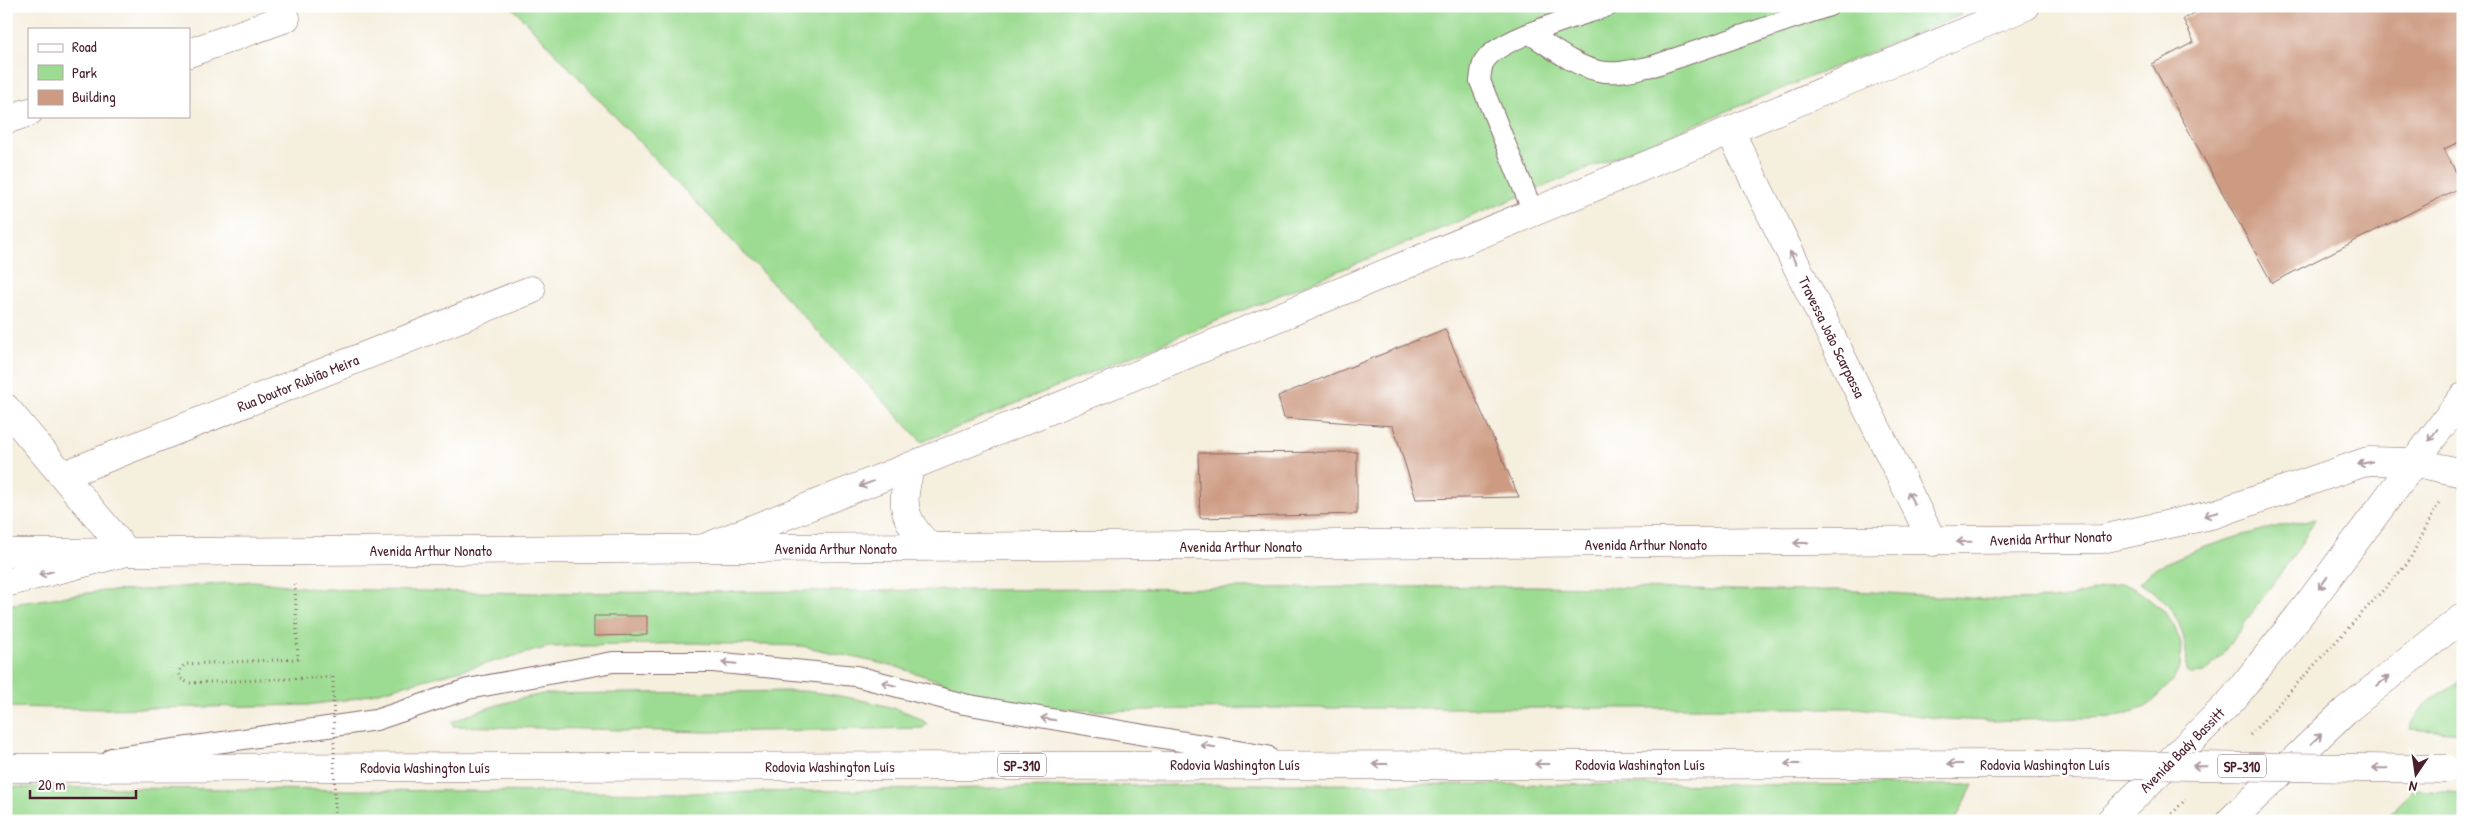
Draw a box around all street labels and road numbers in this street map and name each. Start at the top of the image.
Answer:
street label: Travessa João Scarpassa [1794,273,1871,401]
street label: Rua Doutor Rubião Meira [234,349,362,417]
street label: Avenida Arthur Nonato [1990,525,2112,551]
street label: Avenida Arthur Nonato [1585,534,1707,555]
street label: Avenida Arthur Nonato [1180,536,1302,557]
street label: Avenida Arthur Nonato [775,538,897,559]
street label: Avenida Arthur Nonato [370,540,492,561]
street label: Avenida Bady Bassitt [2135,702,2230,797]
road number: SP-310 [998,754,1046,776]
street label: Rodovia Washington Luís [1170,754,1300,775]
street label: Rodovia Washington Luís [1575,754,1705,775]
street label: Rodovia Washington Luís [1980,754,2110,775]
road number: SP-310 [2218,754,2266,778]
street label: Rodovia Washington Luís [765,756,895,777]
street label: Rodovia Washington Luís [360,757,490,778]

